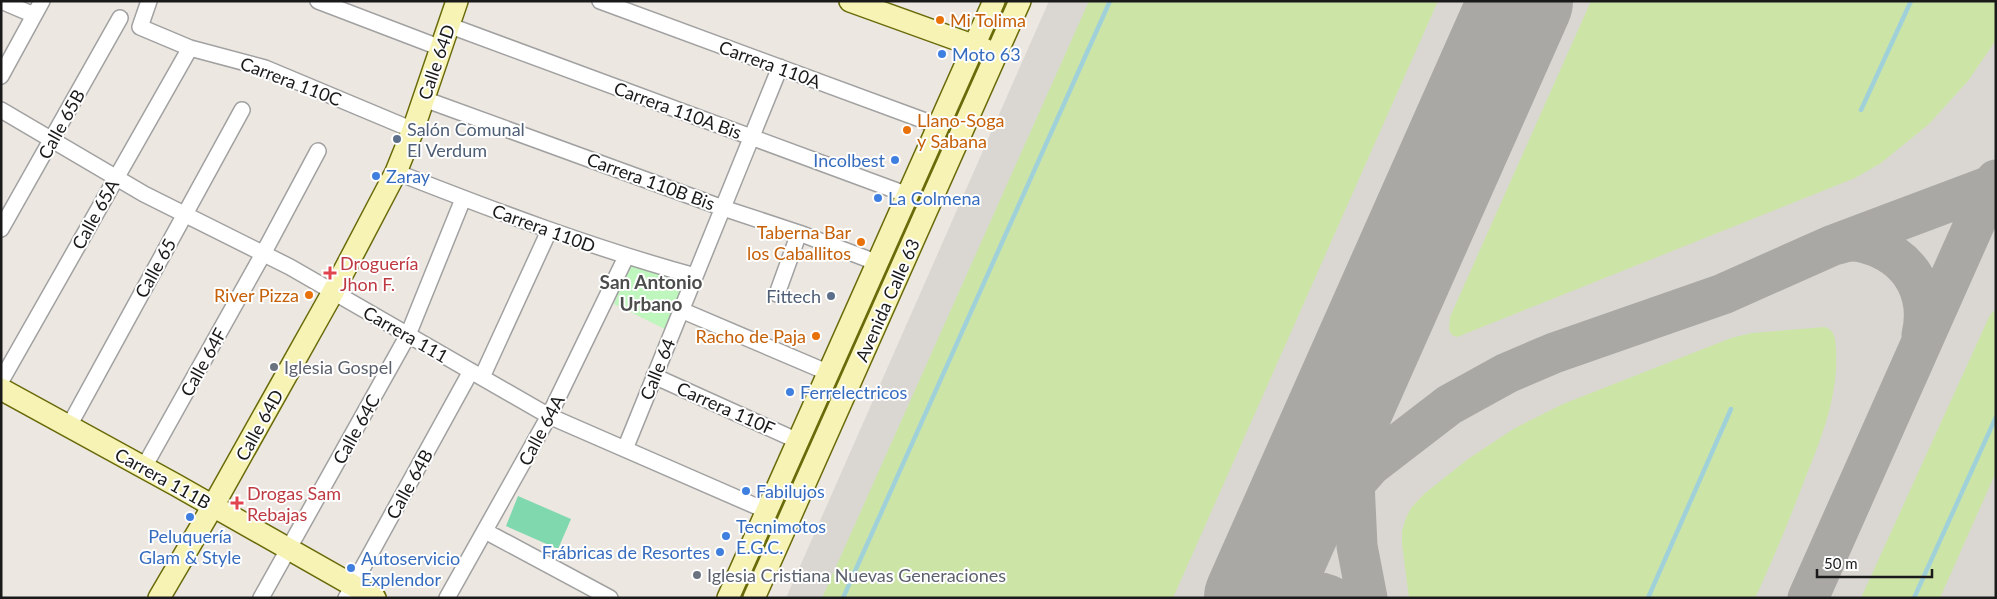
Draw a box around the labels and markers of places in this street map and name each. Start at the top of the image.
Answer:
place label: Mi Tolima [950,9,1026,31]
marker: Mi Tolima [934,14,946,26]
place label: Moto 63 [952,43,1021,65]
marker: Moto 63 [936,48,948,60]
place label: Llano-Soga y Sabana [917,109,1005,152]
place label: Salón Comunal El Verdum [407,118,525,161]
marker: Llano-Soga y Sabana [901,124,913,136]
marker: Salón Comunal El Verdum [391,133,403,145]
place label: Incolbest [813,149,886,171]
marker: Incolbest [889,154,901,166]
place label: Zaray [386,165,431,187]
marker: Zaray [370,170,382,182]
place label: La Colmena [888,187,980,209]
marker: La Colmena [872,192,884,204]
place label: Taberna Bar los Caballitos [747,221,851,264]
marker: Taberna Bar los Caballitos [855,236,867,248]
place label: Droguería Jhon F. [340,252,419,295]
marker: Droguería Jhon F. [324,267,336,279]
place label: River Pizza [214,284,299,306]
place label: Fittech [766,285,821,307]
marker: River Pizza [303,289,315,301]
marker: Fittech [825,290,837,302]
place label: Racho de Paja [696,325,806,347]
marker: Racho de Paja [810,330,822,342]
place label: Iglesia Gospel [284,356,392,378]
marker: Iglesia Gospel [268,361,280,373]
place label: Ferrelectricos [800,381,907,403]
marker: Ferrelectricos [784,386,796,398]
place label: Fabilujos [756,480,825,502]
place label: Drogas Sam Rebajas [247,482,341,525]
marker: Fabilujos [740,485,752,497]
marker: Drogas Sam Rebajas [231,497,243,509]
marker: Peluquería Glam & Style [184,511,196,523]
place label: Tecnimotos E.G.C. [736,515,826,558]
place label: Peluquería Glam & Style [139,525,241,568]
marker: Tecnimotos E.G.C. [720,530,732,542]
place label: Frábricas de Resortes [542,541,710,563]
marker: Frábricas de Resortes [714,546,726,558]
place label: Autoservicio Explendor [361,547,460,590]
marker: Autoservicio Explendor [345,562,357,574]
place label: Iglesia Cristiana Nuevas Generaciones [707,564,1006,586]
marker: Iglesia Cristiana Nuevas Generaciones [691,569,703,581]

